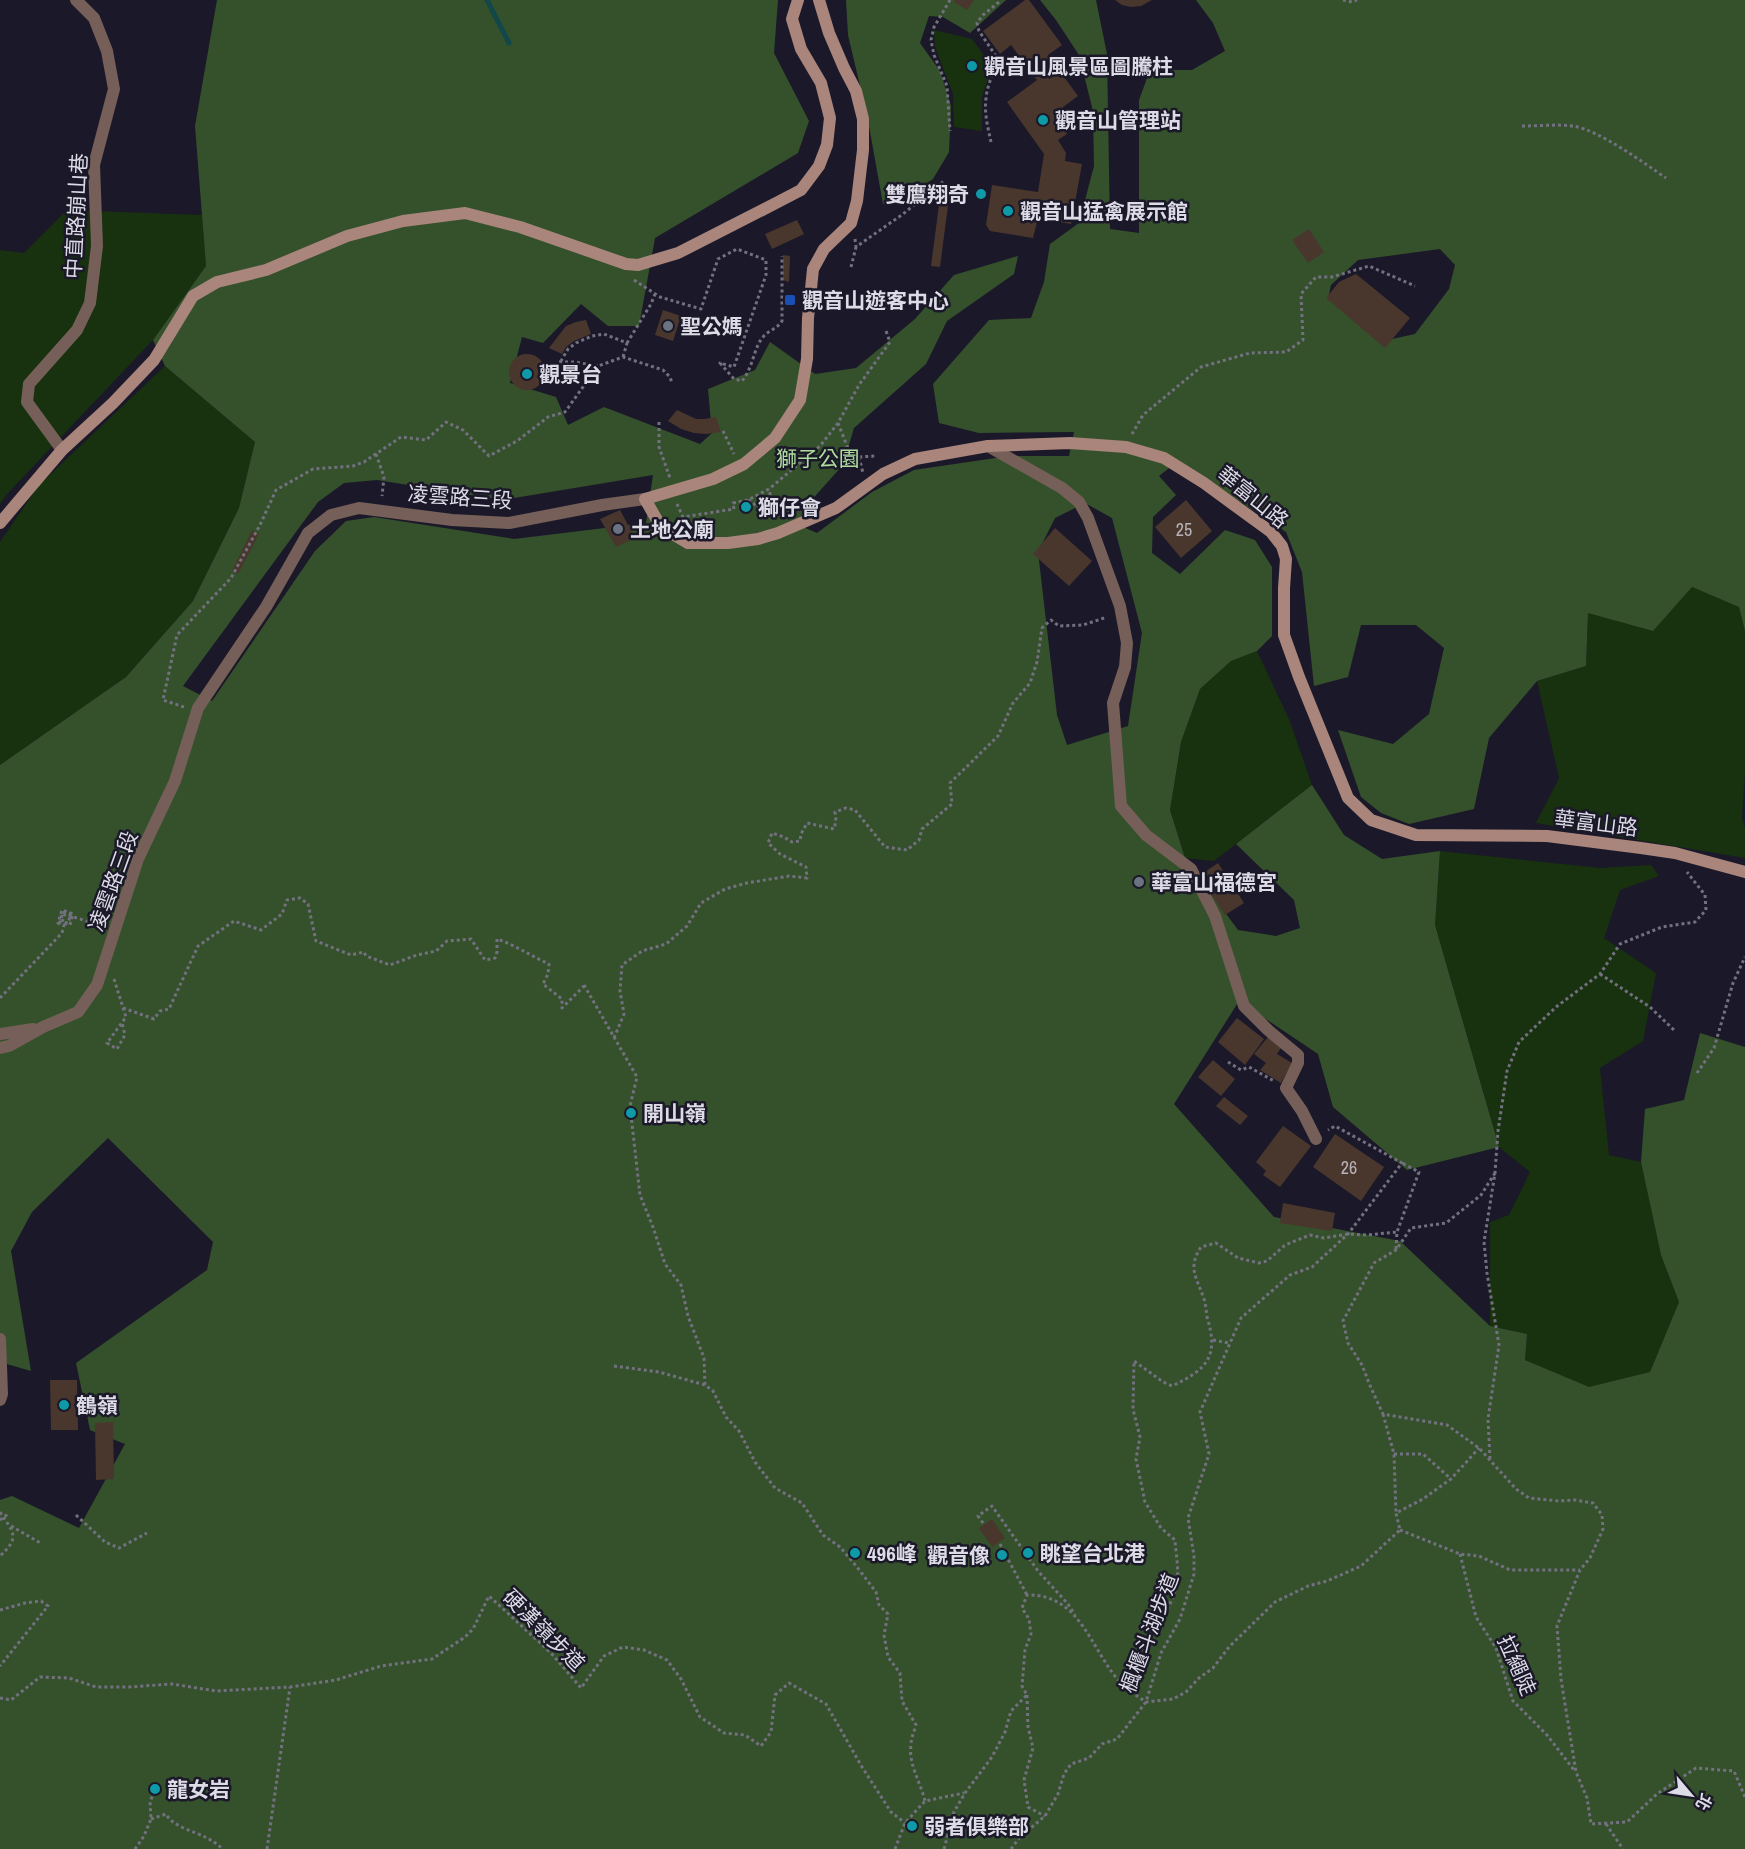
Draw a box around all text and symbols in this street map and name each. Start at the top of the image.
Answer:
place label: 觀音山風景區圖騰柱 [984,52,1173,81]
marker: 觀音山風景區圖騰柱 [965,59,979,73]
place label: 觀音山管理站 [1055,106,1181,135]
marker: 觀音山管理站 [1036,113,1050,127]
street label: 中直路崩山巷 [58,152,94,280]
place label: 雙鷹翔奇 [885,180,969,209]
marker: 雙鷹翔奇 [974,187,988,201]
place label: 觀音山猛禽展示館 [1020,197,1188,226]
marker: 觀音山猛禽展示館 [1001,204,1015,218]
place label: 觀音山遊客中心 [802,286,949,315]
marker: 觀音山遊客中心 [783,293,797,307]
place label: 聖公媽 [680,312,743,341]
marker: 聖公媽 [661,319,675,333]
place label: 觀景台 [539,360,602,389]
marker: 觀景台 [520,367,534,381]
park label: 獅子公園 [776,444,860,473]
street label: 華富山路 [1211,459,1295,535]
street label: 凌雲路三段 [407,479,513,515]
place label: 獅仔會 [758,493,821,522]
marker: 獅仔會 [739,500,753,514]
place label: 土地公廟 [630,515,714,544]
house number: 25 [1176,517,1192,542]
marker: 土地公廟 [611,522,625,536]
street label: 華富山路 [1553,803,1639,843]
street label: 凌雲路三段 [81,827,145,935]
place label: 華富山福德宮 [1151,868,1277,897]
marker: 華富山福德宮 [1132,875,1146,889]
place label: 開山嶺 [643,1099,706,1128]
marker: 開山嶺 [624,1106,638,1120]
house number: 26 [1341,1155,1357,1180]
place label: 鶴嶺 [76,1391,118,1420]
marker: 鶴嶺 [57,1398,71,1412]
place label: 496峰 [867,1539,917,1568]
place label: 眺望台北港 [1040,1539,1145,1568]
place label: 觀音像 [927,1541,990,1570]
marker: 496峰 [848,1546,862,1560]
marker: 眺望台北港 [1021,1546,1035,1560]
marker: 觀音像 [995,1548,1009,1562]
street label: 楓櫃斗湖步道 [1113,1569,1185,1697]
street label: 硬漢嶺步道 [497,1583,591,1677]
street label: 拉繩陡 [1491,1630,1543,1700]
north arrow [1661,1765,1721,1825]
place label: 龍女岩 [167,1775,230,1804]
marker: 龍女岩 [148,1782,162,1796]
text: 北 [1691,1790,1718,1815]
place label: 弱者俱樂部 [924,1812,1029,1841]
marker: 弱者俱樂部 [905,1819,919,1833]

